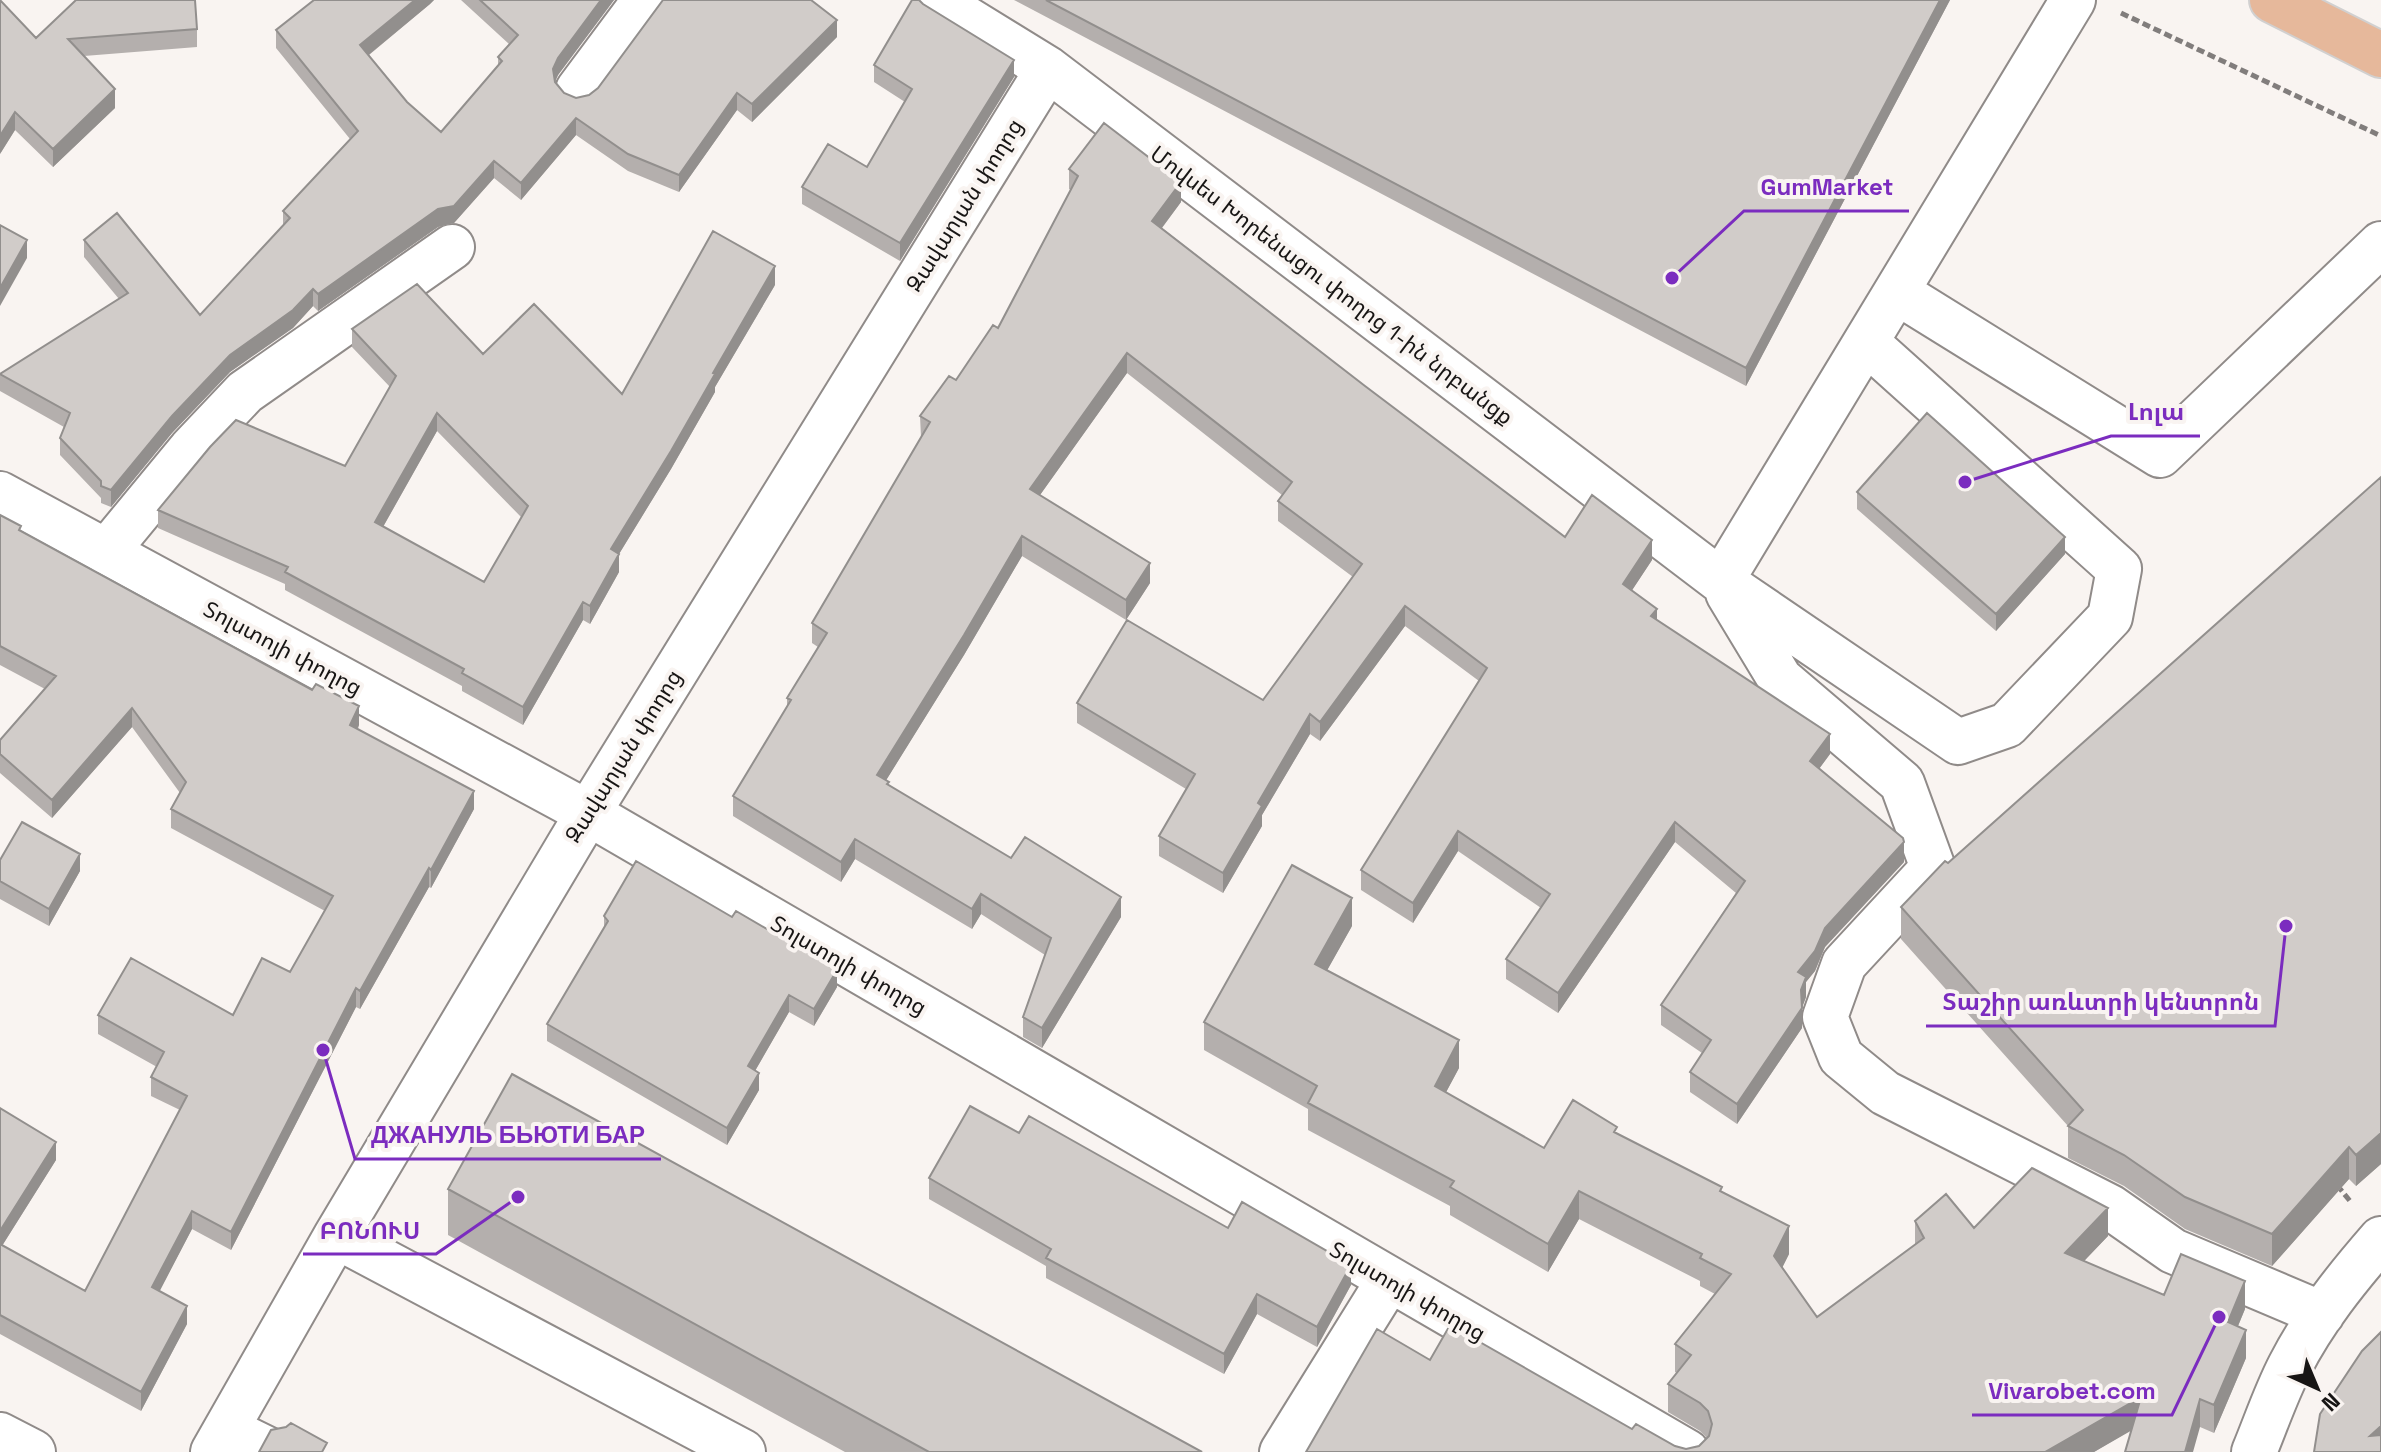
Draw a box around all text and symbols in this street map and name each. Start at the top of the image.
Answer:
street label: Զավարյան փողոց [899,113,1029,297]
street label: Մովսես Խորենացու փողոց 1-ին նրբանցք [1145,139,1519,431]
callout: GumMarket [1744,163,1909,211]
text: GumMarket [1761,171,1893,202]
callout: Լոլա [2111,388,2200,436]
text: Լոլա [2128,396,2184,427]
street label: Տոլստոյի փողոց [199,594,367,702]
street label: Զավարյան փողոց [558,664,688,848]
street label: Տոլստոյի փողոց [766,909,932,1021]
callout: Տաշիր առևտրի կենտրոն [1926,978,2275,1026]
text: Տաշիր առևտրի կենտրոն [1943,986,2259,1017]
callout: ДЖАНУЛЬ БЬЮТИ БАР [355,1111,661,1159]
text: ДЖАНУЛЬ БЬЮТИ БАР [371,1119,645,1150]
callout: ԲՈՆՈՒՍ [303,1206,436,1254]
text: ԲՈՆՈՒՍ [320,1215,420,1246]
street label: Տոլստոյի փողոց [1325,1235,1491,1347]
north arrow [2277,1348,2357,1428]
callout: Vivarobet.com [1972,1367,2172,1415]
text: Vivarobet.com [1988,1375,2156,1406]
text: N [2316,1387,2346,1418]

